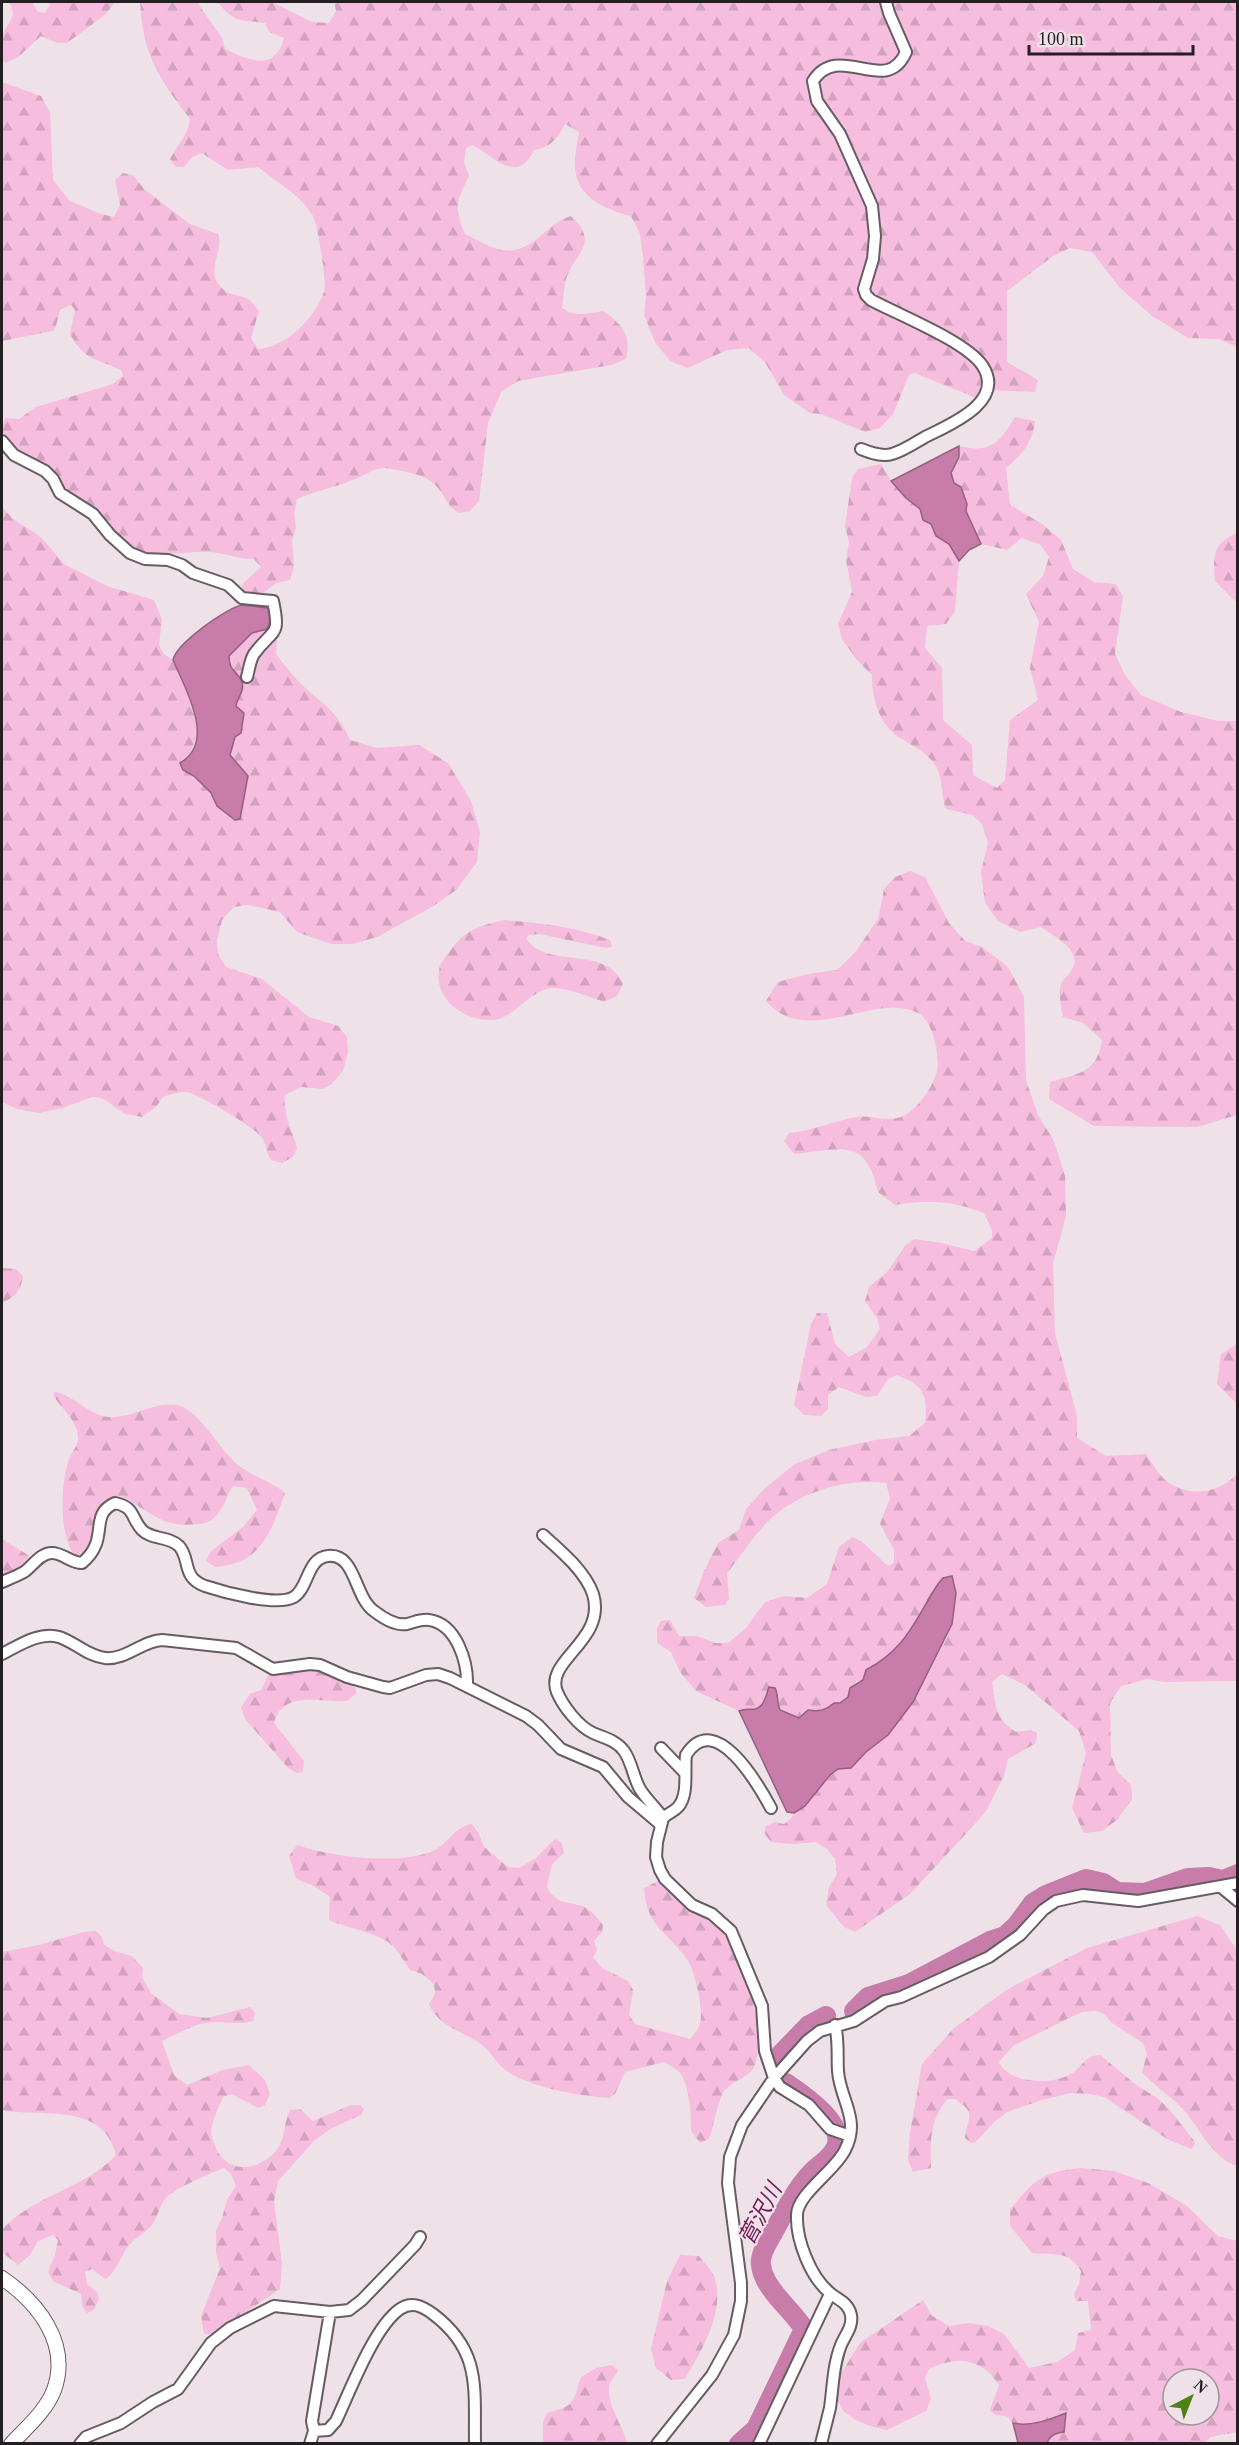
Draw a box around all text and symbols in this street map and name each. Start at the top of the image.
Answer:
scale bar [1029,18,1192,56]
text: 100 m [1038,29,1084,49]
water label: 菅沢川 [733,2177,787,2249]
north arrow [1161,2367,1221,2427]
text: N [1191,2376,1211,2397]

